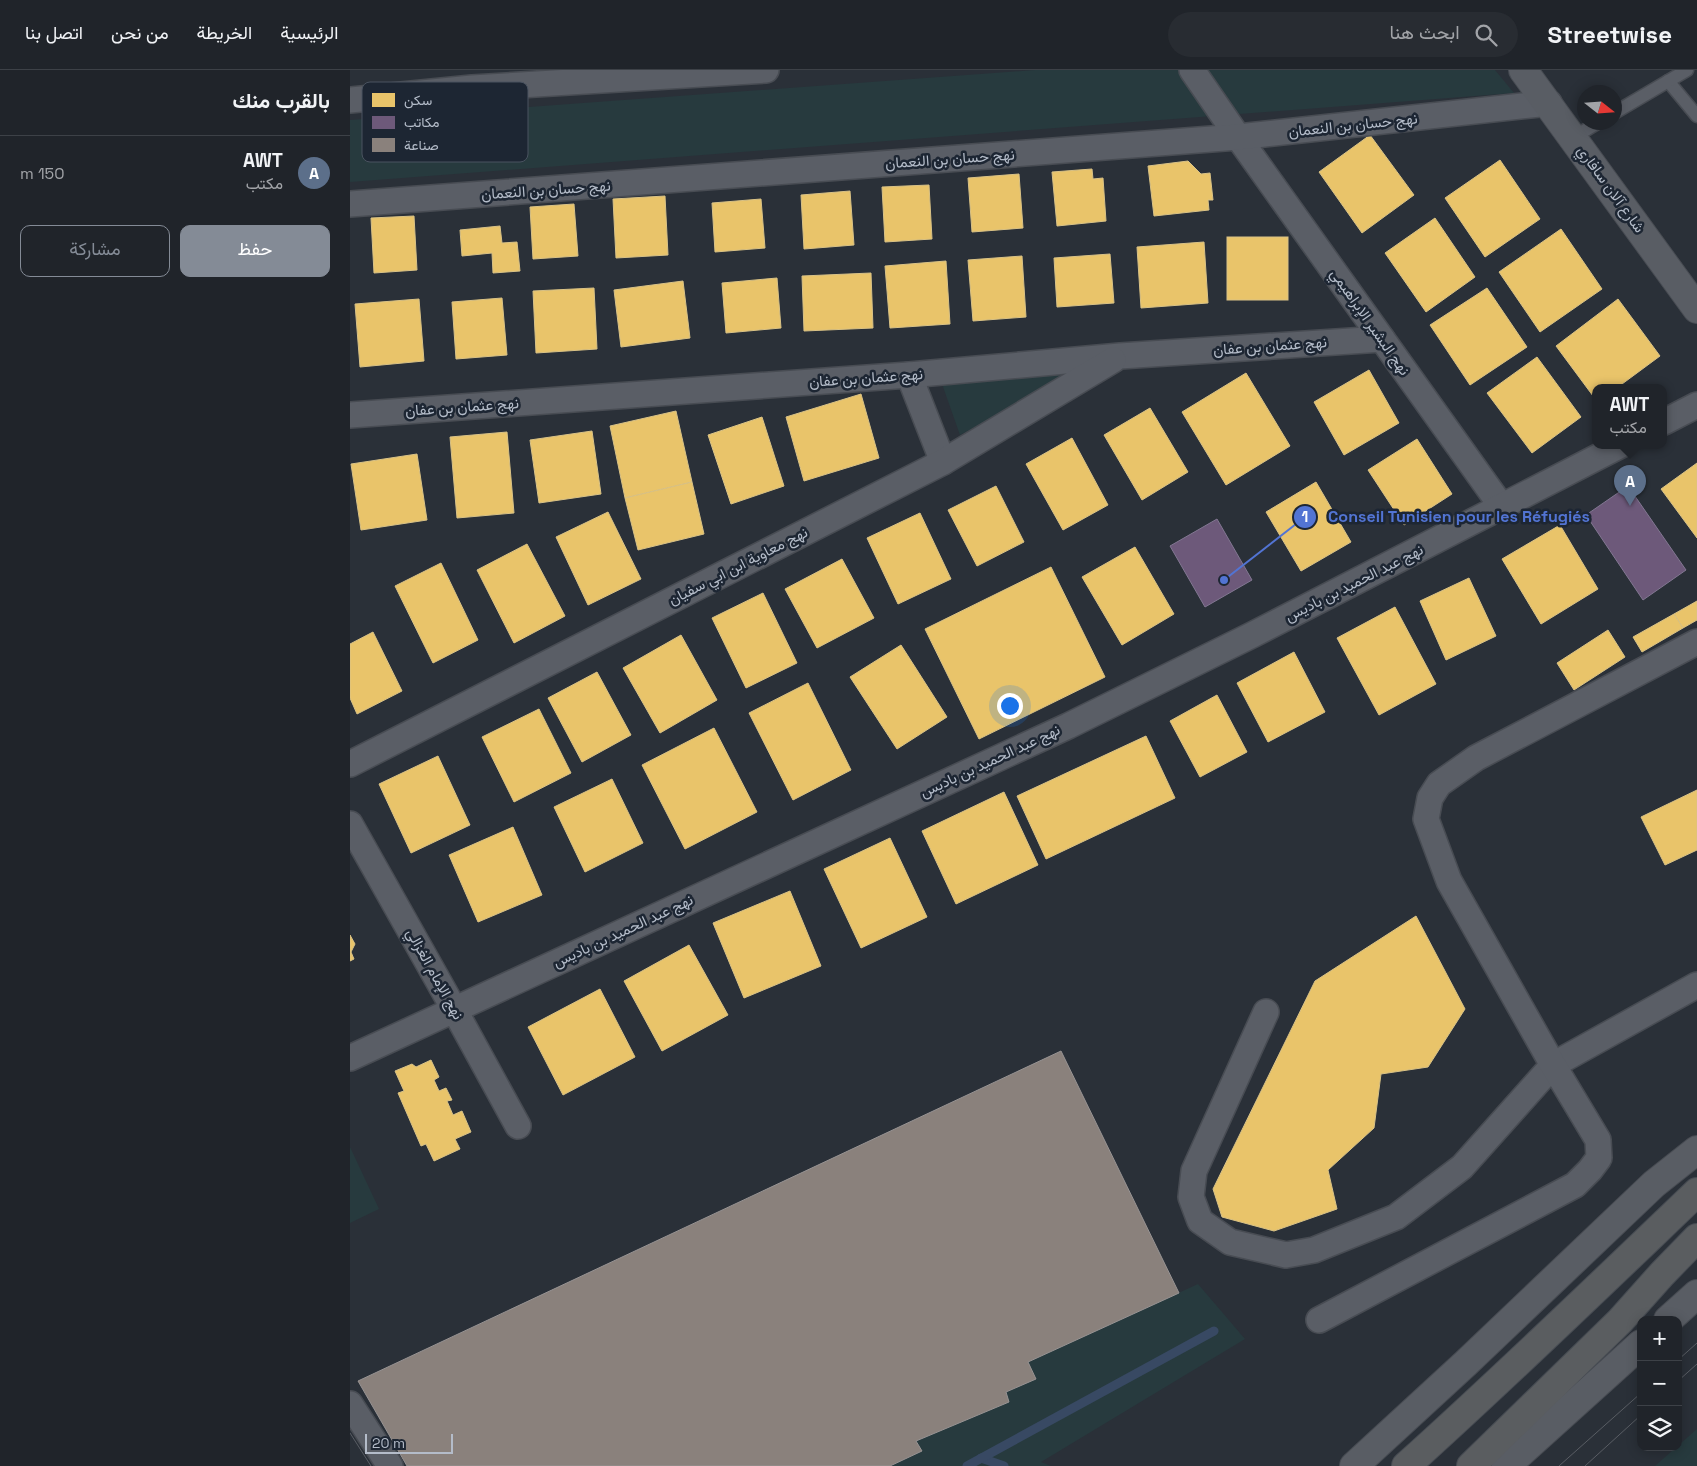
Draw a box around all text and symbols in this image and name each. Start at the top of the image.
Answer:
search box [1168,12,1518,57]
text: Streetwise [1548,19,1672,50]
text: ابحث هنا [1389,20,1460,45]
text: اتصل بنا [25,21,83,44]
text: من نحن [111,21,169,44]
text: الخريطة [197,21,252,44]
text: الرئيسية [280,21,338,44]
icon: search [1472,21,1500,49]
legend [362,82,528,162]
north arrow [1577,85,1622,130]
text: بالقرب منك [232,87,330,114]
text: سكن [404,91,432,109]
street label: نهج حسان بن النعمان [1287,108,1419,143]
text: مكاتب [404,113,440,131]
text: صناعة [404,136,439,154]
street label: شارع آلان سافاري [1570,141,1650,239]
street label: نهج حسان بن النعمان [885,144,1015,174]
text: AWT [243,148,283,173]
text: 150 m [20,163,64,184]
text: A [309,163,319,184]
text: مكتب [246,173,283,194]
street label: نهج حسان بن النعمان [481,175,611,205]
button: مشاركة [20,225,170,277]
button: حفظ [180,225,330,277]
street label: نهج البشير الإبراهيمي [1323,265,1414,381]
street label: نهج عثمان بن عفان [1212,332,1328,361]
street label: نهج عثمان بن عفان [808,364,924,393]
popup [1592,384,1667,449]
text: AWT [1610,392,1649,417]
street label: نهج عثمان بن عفان [404,393,520,422]
text: مكتب [1610,417,1647,438]
pin: A [1614,465,1646,506]
callout: Conseil Tunisien pour les Réfugiés [1293,501,1600,532]
text: Conseil Tunisien pour les Réfugiés [1328,506,1590,527]
text: 1 [1302,507,1308,526]
street label: نهج معاوية ابن ابي سفيان [665,522,812,612]
street label: نهج عبد الحميد بن باديس [1282,539,1427,627]
your location [997,693,1023,719]
street label: نهج عبد الحميد بن باديس [917,720,1064,803]
street label: نهج عبد الحميد بن باديس [550,890,697,973]
street label: نهج الإمام الغزالي [399,925,468,1025]
map controls [1637,1316,1682,1451]
button: + [1637,1316,1682,1361]
button: − [1637,1361,1682,1406]
button: layers [1637,1406,1682,1451]
scale bar [365,1431,452,1454]
text: 20 m [372,1434,405,1452]

